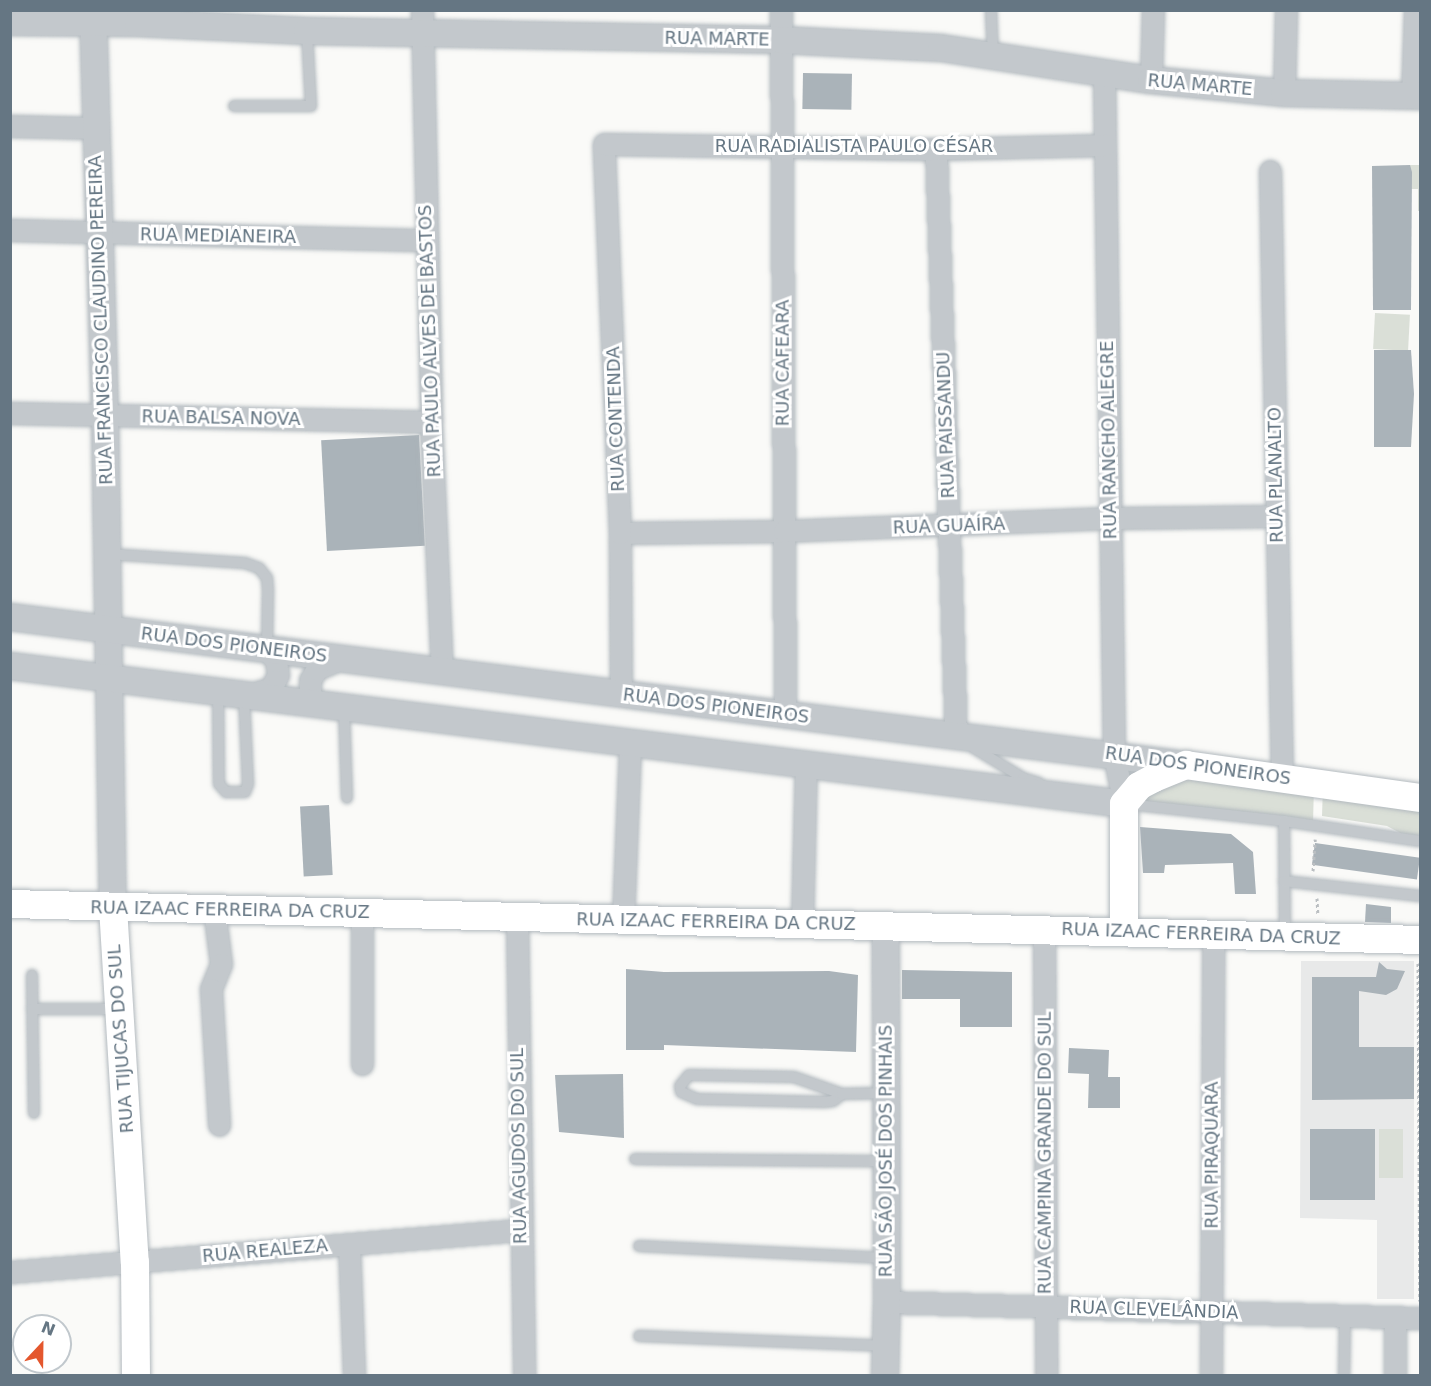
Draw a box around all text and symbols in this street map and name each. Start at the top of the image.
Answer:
street label: RUA MARTE [664,27,770,51]
street label: RUA MARTE [1147,70,1253,100]
street label: RUA RADIALISTA PAULO CÉSAR [715,135,993,157]
street label: RUA FRANCISCO CLAUDINO PEREIRA [84,155,118,485]
street label: RUA PAULO ALVES DE BASTOS [414,204,446,478]
street label: RUA MEDIANEIRA [140,224,296,248]
street label: RUA CAFEARA [772,300,794,426]
street label: RUA RANCHO ALEGRE [1096,340,1122,540]
street label: RUA CONTENDA [603,346,629,492]
street label: RUA PAISSANDU [933,351,959,499]
street label: RUA BALSA NOVA [141,406,301,430]
street label: RUA PLANALTO [1264,407,1288,543]
street label: RUA GUAÍRA [892,513,1006,539]
street label: RUA DOS PIONEIROS [140,623,328,667]
street label: RUA DOS PIONEIROS [622,684,810,728]
street label: RUA DOS PIONEIROS [1104,742,1292,790]
street label: RUA IZAAC FERREIRA DA CRUZ [90,897,370,923]
street label: RUA IZAAC FERREIRA DA CRUZ [576,909,856,935]
street label: RUA IZAAC FERREIRA DA CRUZ [1061,918,1341,950]
street label: RUA TIJUCAS DO SUL [104,944,138,1134]
street label: RUA CAMPINA GRANDE DO SUL [1034,1012,1056,1294]
street label: RUA SÃO JOSÉ DOS PINHAIS [875,1025,897,1277]
street label: RUA AGUDOS DO SUL [506,1048,532,1244]
street label: RUA PIRAQUARA [1201,1081,1223,1229]
street label: RUA REALEZA [201,1235,329,1267]
street label: RUA CLEVELÂNDIA [1069,1296,1239,1324]
north arrow [12,1314,72,1374]
text: N [38,1317,58,1340]

